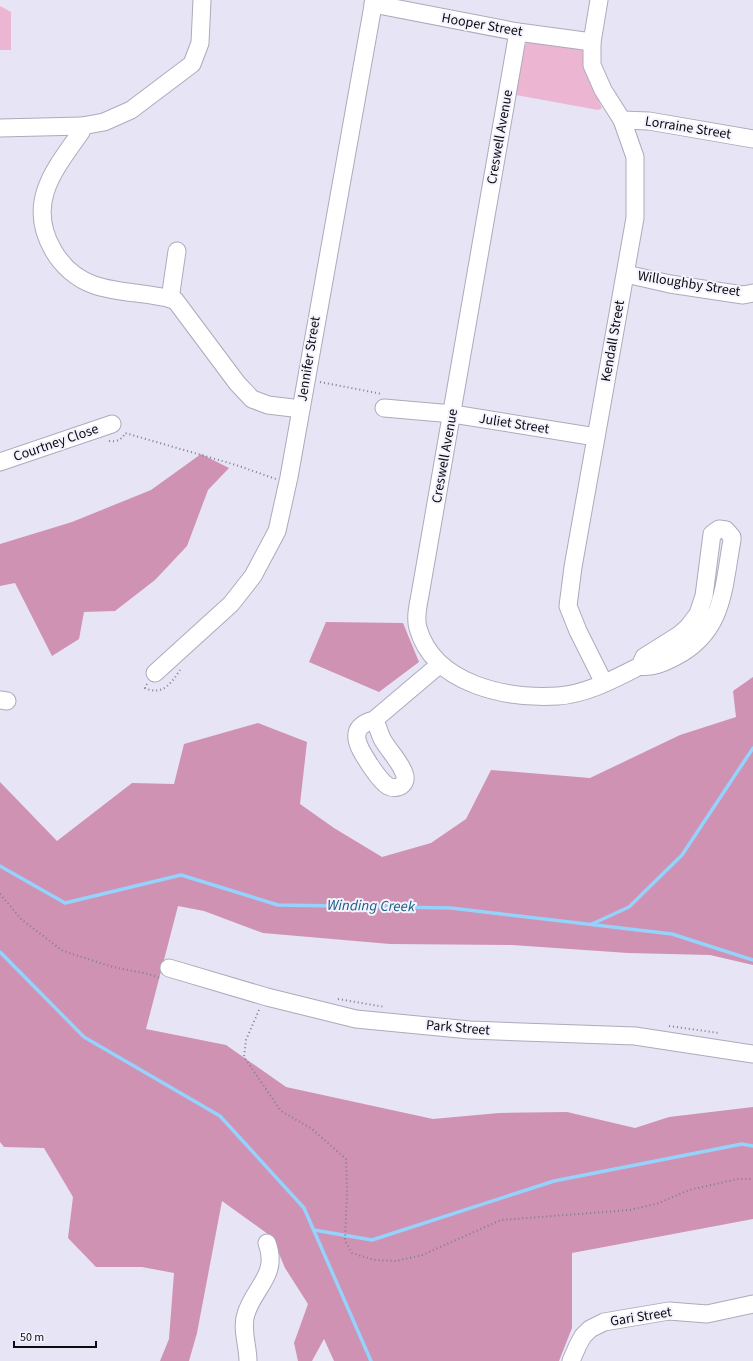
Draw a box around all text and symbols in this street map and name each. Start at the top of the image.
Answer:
street label: Hooper Street [440,8,524,42]
street label: Creswell Avenue [482,88,518,186]
street label: Lorraine Street [644,111,733,145]
street label: Willoughby Street [636,266,742,302]
street label: Kendall Street [596,298,630,383]
street label: Jennifer Street [292,315,326,403]
street label: Creswell Avenue [427,407,463,505]
street label: Juliet Street [477,409,551,439]
street label: Courtney Close [11,419,101,467]
water label: Winding Creek [327,895,416,917]
street label: Park Street [425,1015,491,1041]
street label: Gari Street [609,1302,673,1332]
scale bar [14,1323,96,1349]
text: 50 m [20,1329,44,1346]

